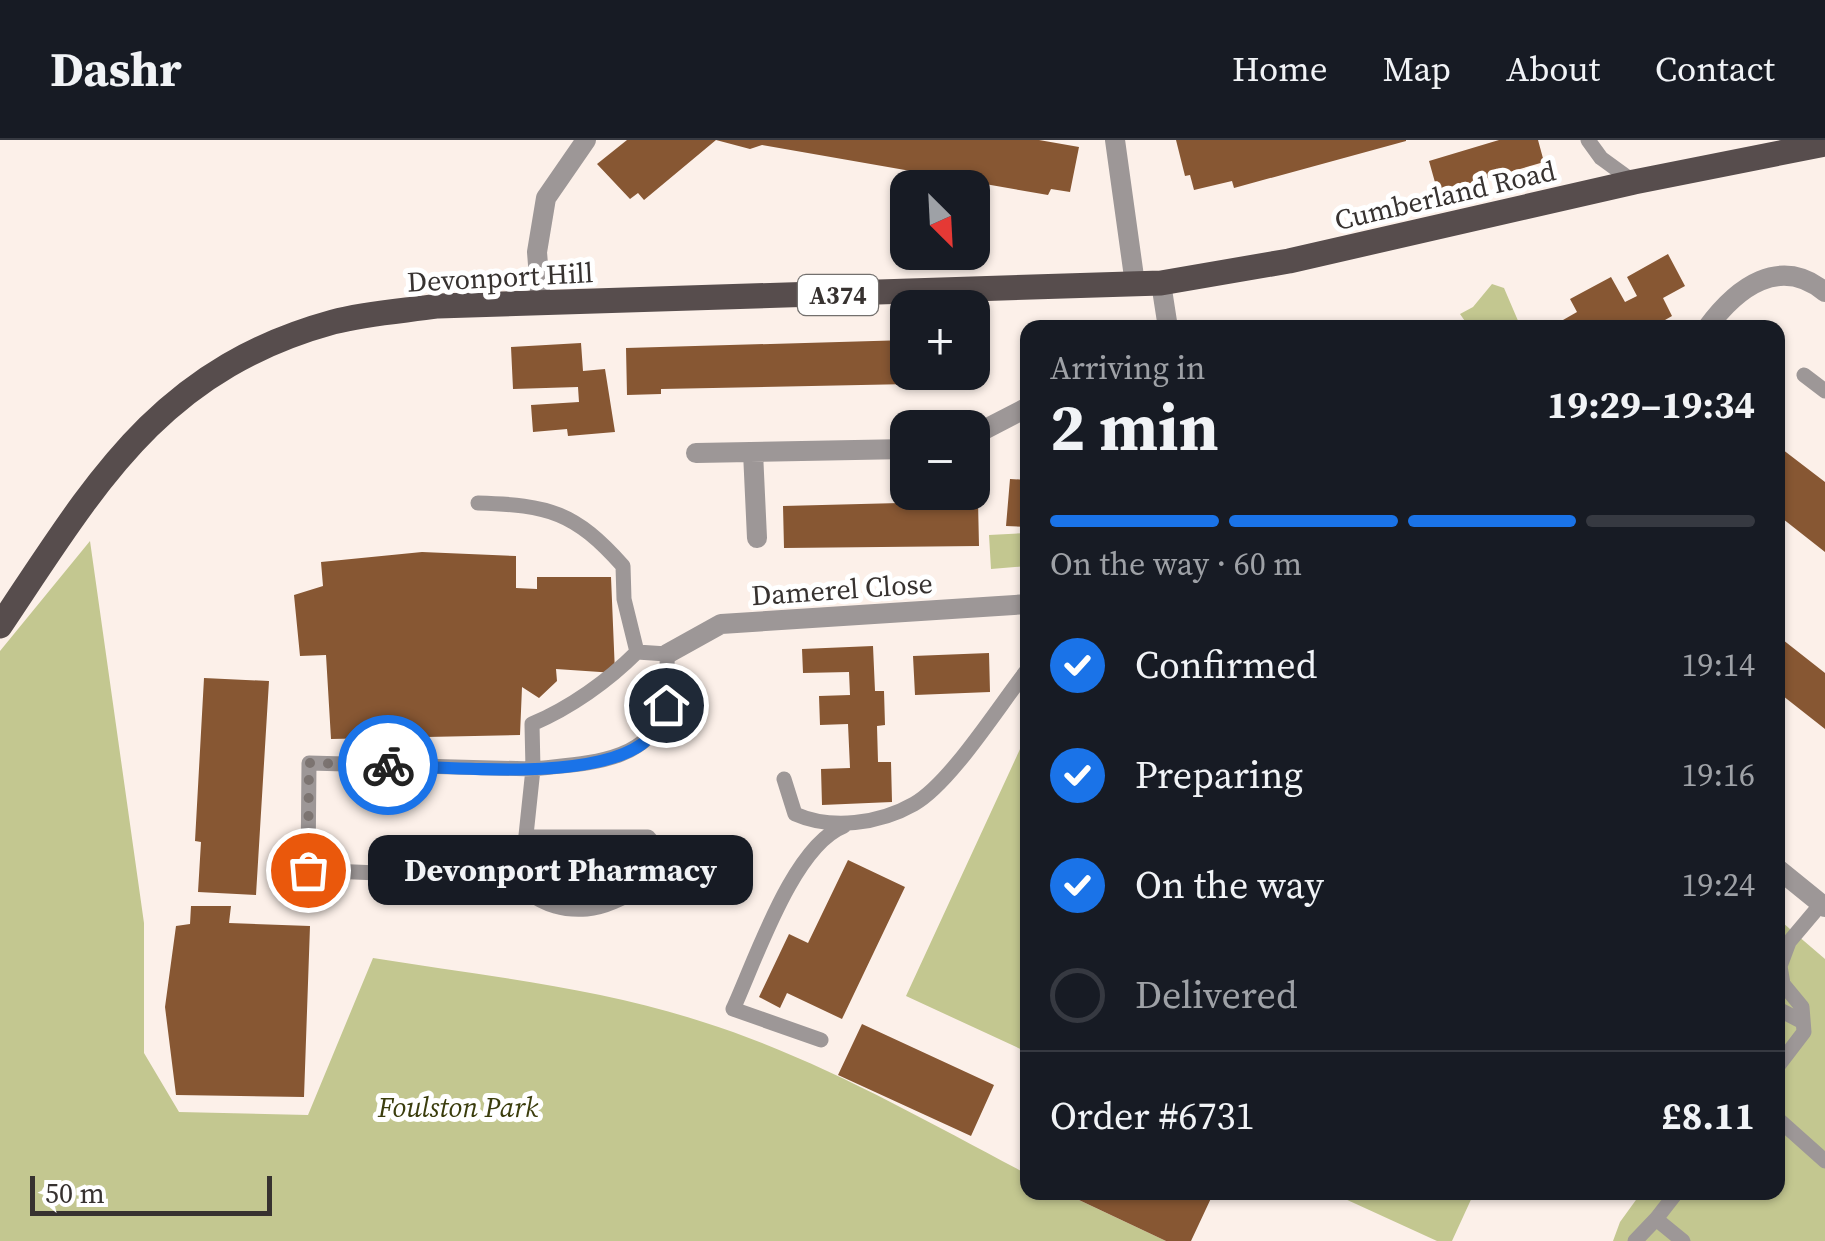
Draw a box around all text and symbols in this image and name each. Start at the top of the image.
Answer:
text: Dashr [50,36,182,102]
text: Home [1232,45,1328,93]
text: Map [1383,45,1451,93]
text: About [1506,45,1600,93]
text: Contact [1655,45,1775,93]
street label: Cumberland Road [1331,151,1559,239]
north arrow [890,170,990,270]
map controls [890,170,990,510]
street label: Devonport Hill [406,253,594,301]
road number: A374 [798,275,878,315]
button: + [890,290,990,390]
text: Arriving in [1050,346,1205,390]
text: 19:29–19:34 [1547,379,1755,431]
text: 2 min [1050,383,1219,472]
button: − [890,410,990,510]
text: On the way · 60 m [1050,542,1302,586]
street label: Damerel Close [750,564,934,614]
icon: check [1050,638,1105,693]
text: Confirmed [1135,639,1317,691]
text: 19:14 [1681,643,1755,687]
pin [624,663,709,748]
icon: home [639,678,694,733]
courier [338,715,438,815]
icon: bike [361,738,416,793]
icon: check [1050,748,1105,803]
text: Preparing [1135,749,1303,801]
text: 19:16 [1681,753,1755,797]
pin [266,828,351,913]
callout: Devonport Pharmacy [368,835,753,905]
icon: bag [281,843,336,898]
text: Devonport Pharmacy [404,848,717,892]
icon: check [1050,858,1105,913]
text: On the way [1135,859,1324,911]
text: 19:24 [1681,863,1755,907]
text: Delivered [1135,969,1298,1021]
park label: Foulston Park [377,1088,539,1126]
text: Order #6731 [1050,1090,1254,1142]
text: £8.11 [1661,1090,1755,1142]
scale bar [30,1171,272,1216]
text: 50 m [45,1174,105,1212]

